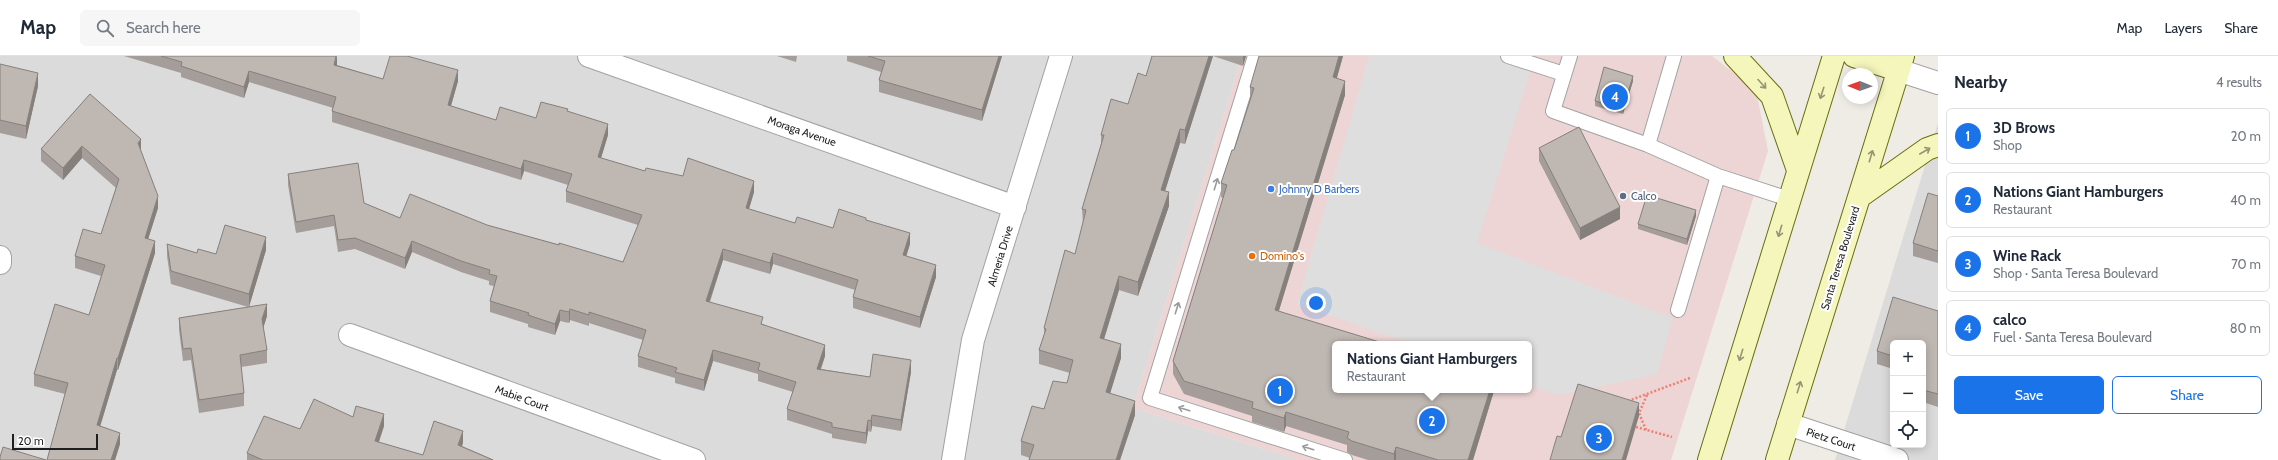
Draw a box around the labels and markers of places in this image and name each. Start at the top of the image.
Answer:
pin: 4 [1602,82,1628,112]
place label: Johnny D Barbers [1278,182,1360,196]
marker: Johnny D Barbers [1266,184,1276,194]
place label: Calco [1631,189,1657,203]
marker: Calco [1618,191,1628,201]
place label: Domino's [1260,249,1305,263]
marker: Domino's [1247,251,1257,261]
pin: 1 [1267,376,1293,406]
pin: 2 [1419,406,1445,436]
pin: 3 [1586,423,1612,453]

